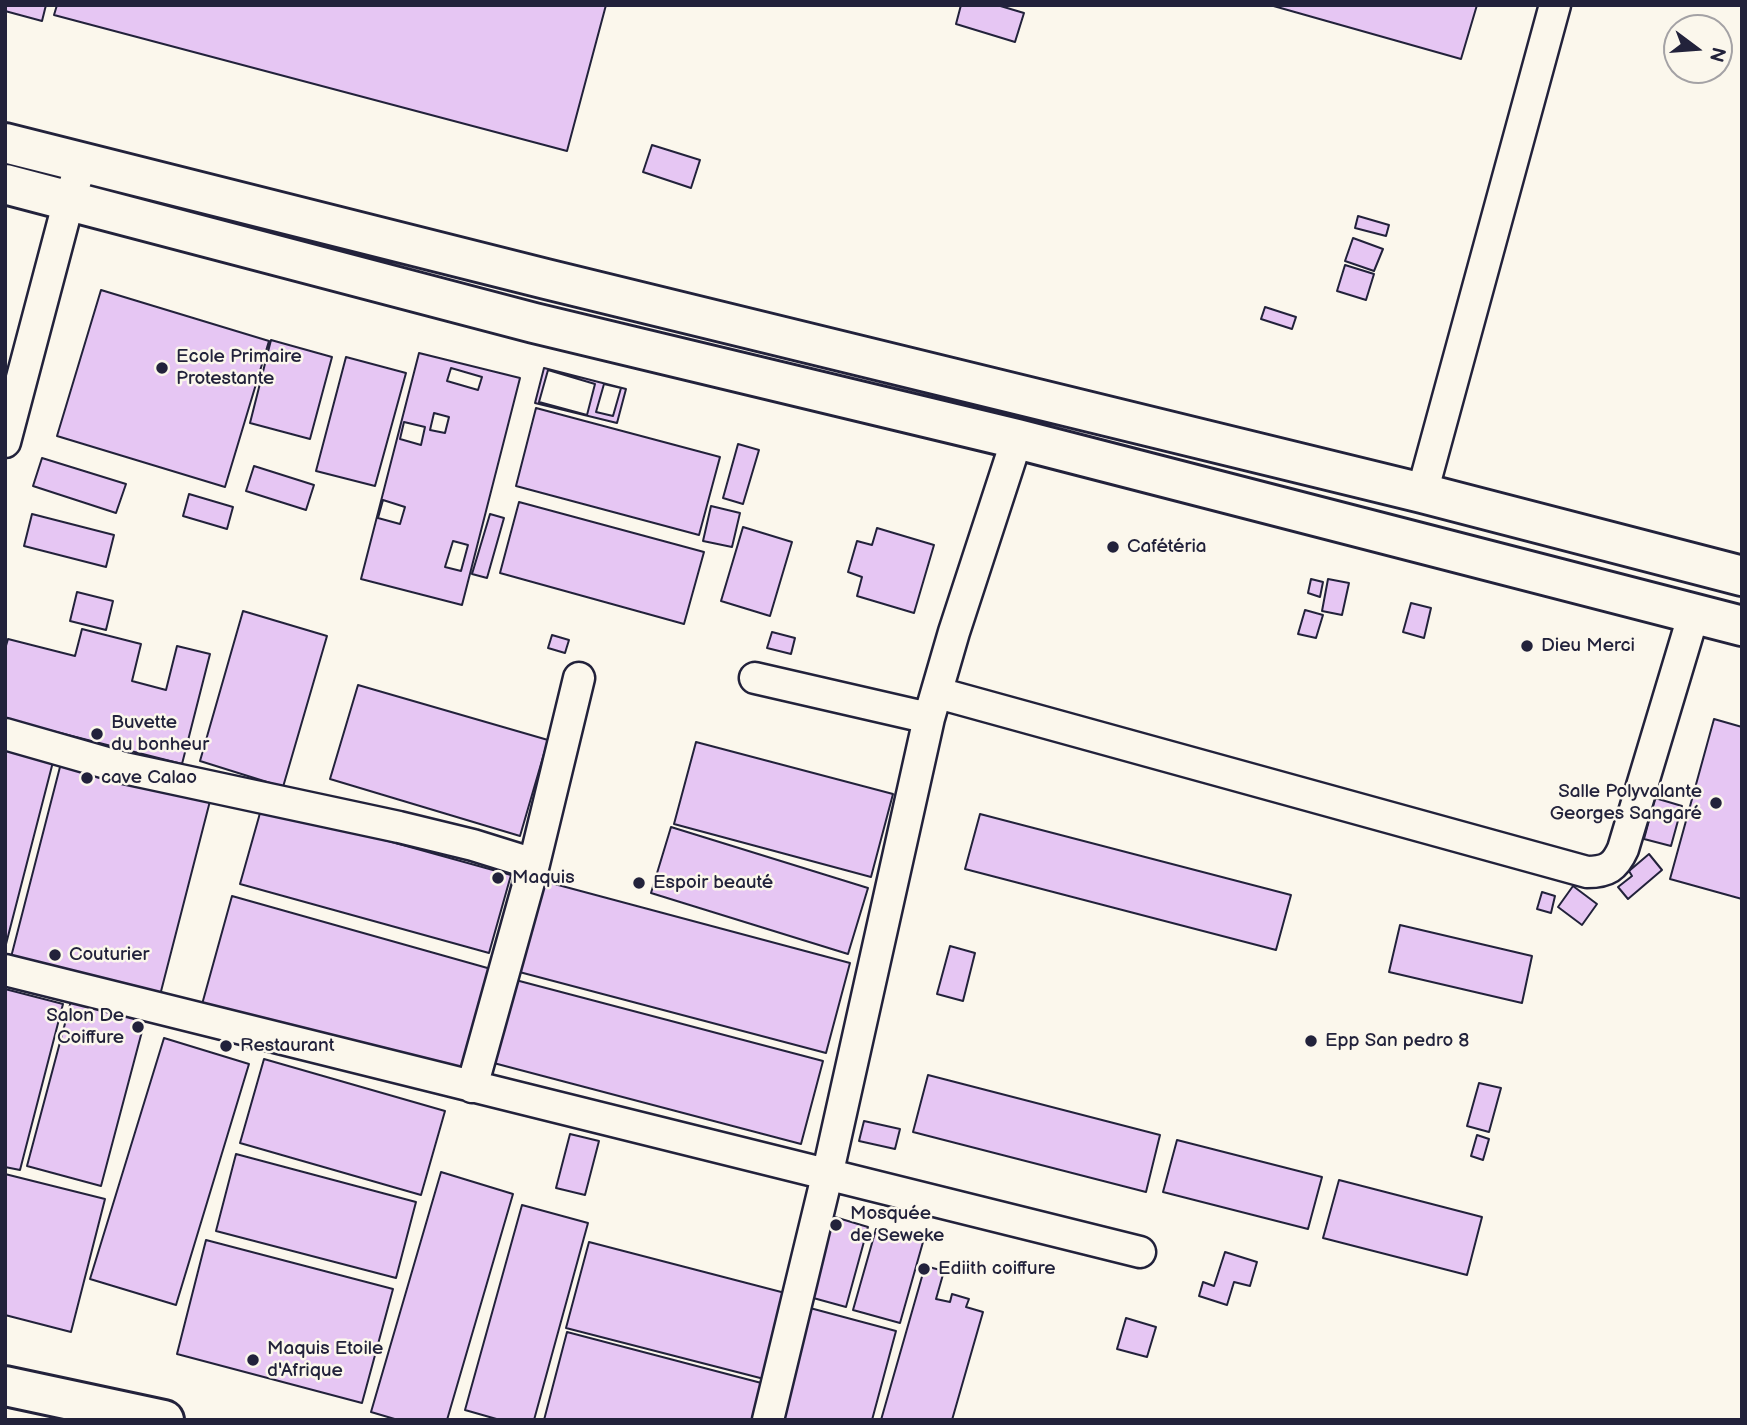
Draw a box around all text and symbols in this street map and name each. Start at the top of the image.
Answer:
north arrow [1663,14,1733,84]
text: N [1704,44,1730,64]
place label: Ecole Primaire Protestante [176,346,302,390]
marker: Ecole Primaire Protestante [154,360,170,376]
place label: Cafétéria [1127,536,1207,558]
marker: Cafétéria [1105,539,1121,555]
place label: Dieu Merci [1541,635,1635,657]
marker: Dieu Merci [1519,638,1535,654]
place label: Buvette du bonheur [111,712,209,756]
marker: Buvette du bonheur [89,726,105,742]
place label: cave Calao [101,767,197,789]
marker: cave Calao [79,770,95,786]
place label: Salle Polyvalante Georges Sangaré [1550,781,1702,825]
marker: Salle Polyvalante Georges Sangaré [1708,795,1724,811]
place label: Maquis [512,867,575,889]
marker: Maquis [490,870,506,886]
place label: Espoir beauté [653,872,773,894]
marker: Espoir beauté [631,875,647,891]
place label: Couturier [69,944,149,966]
marker: Couturier [47,947,63,963]
place label: Salon De Coiffure [46,1005,124,1049]
marker: Salon De Coiffure [130,1019,146,1035]
place label: Epp San pedro 8 [1325,1030,1469,1052]
marker: Epp San pedro 8 [1303,1033,1319,1049]
place label: Restaurant [240,1035,335,1057]
marker: Restaurant [218,1038,234,1054]
place label: Mosquée de Seweke [850,1203,944,1247]
marker: Mosquée de Seweke [828,1217,844,1233]
place label: Ediith coiffure [938,1258,1055,1280]
marker: Ediith coiffure [916,1261,932,1277]
place label: Maquis Etoile d'Afrique [267,1338,383,1382]
marker: Maquis Etoile d'Afrique [245,1352,261,1368]

